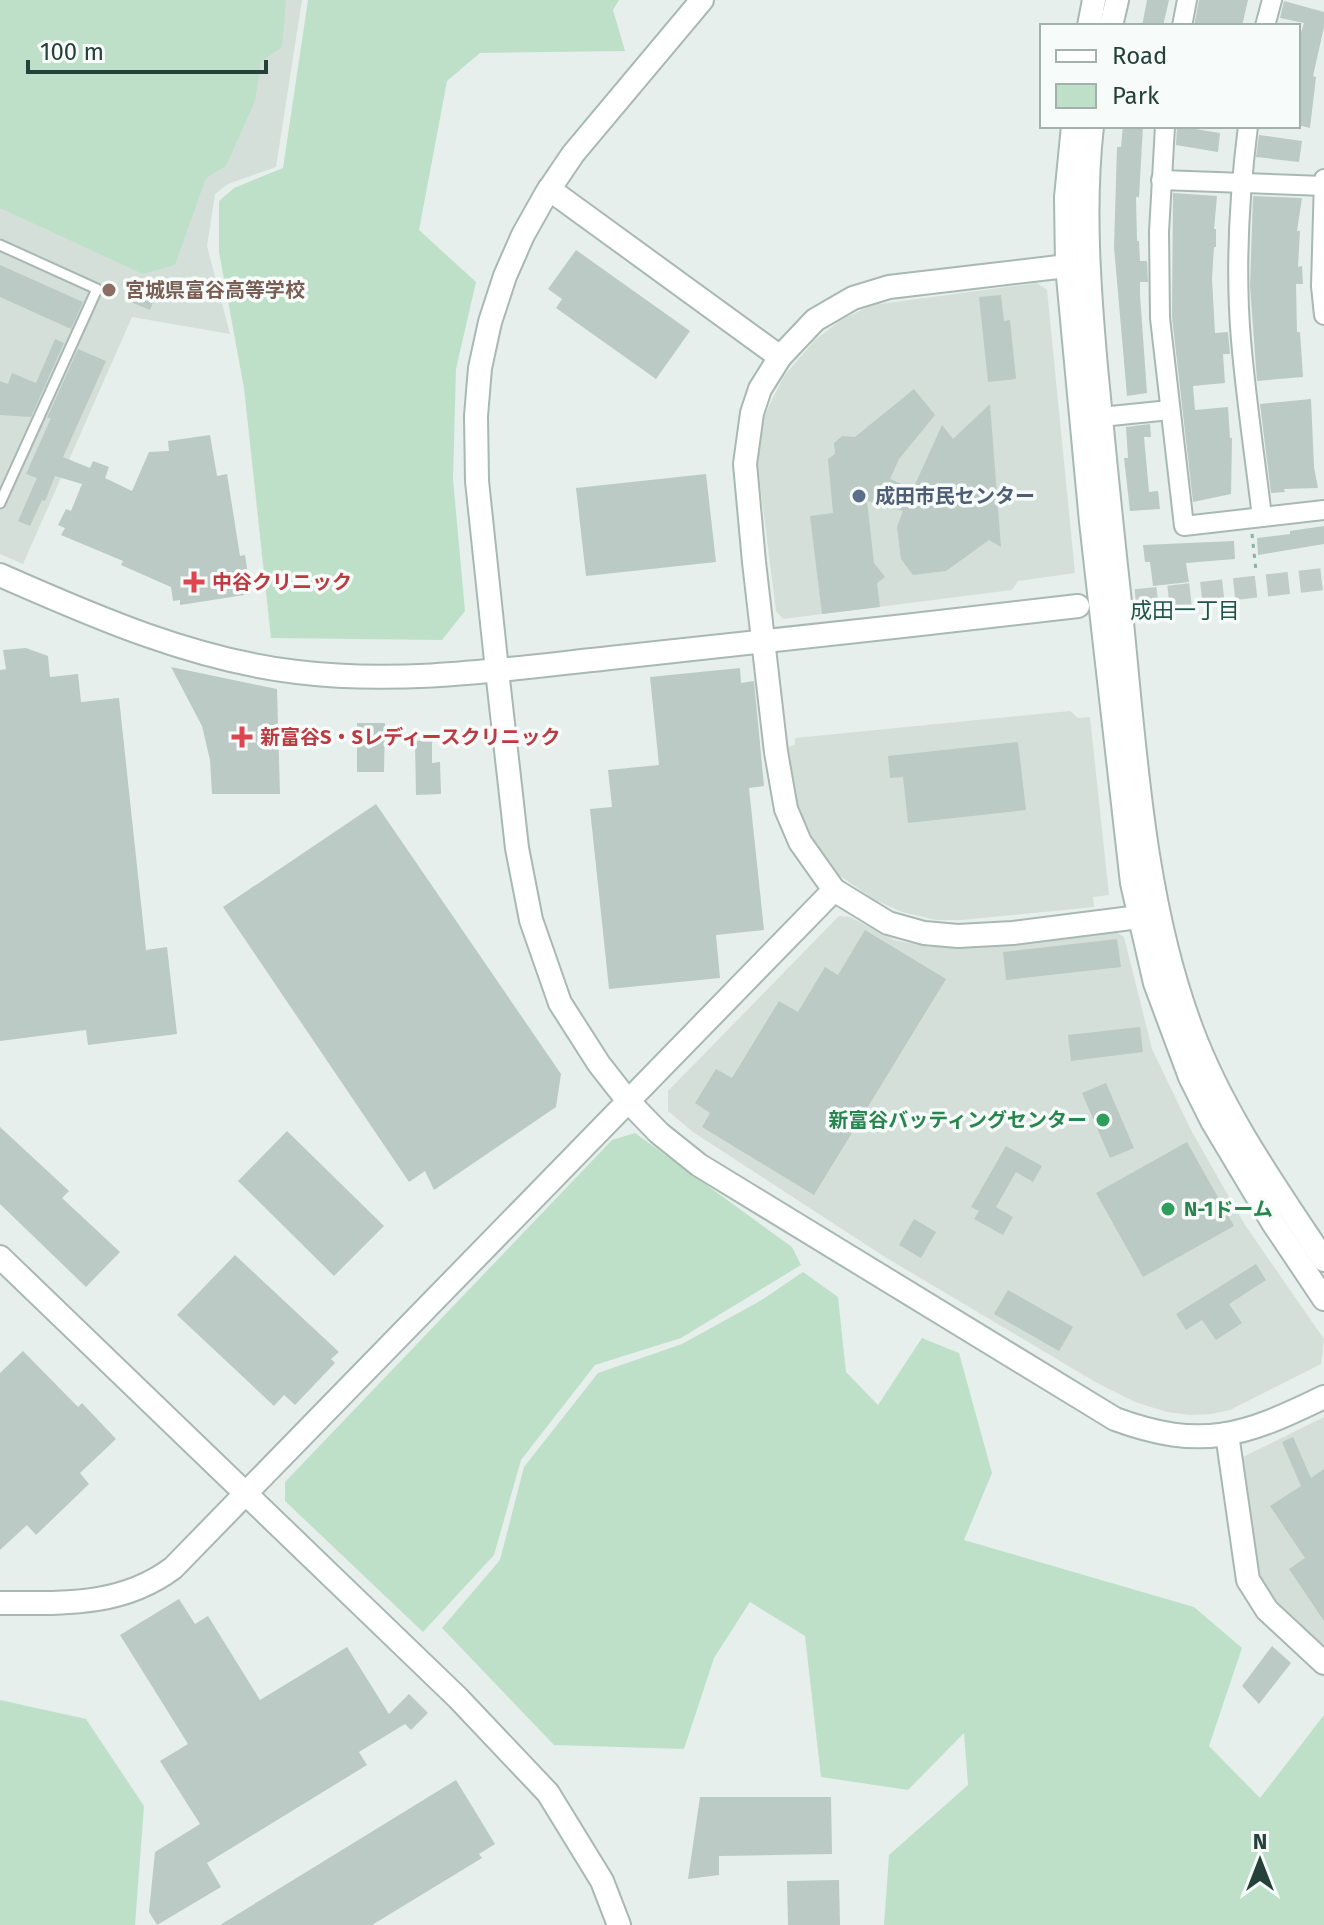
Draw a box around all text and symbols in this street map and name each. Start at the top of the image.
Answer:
scale bar [28,24,266,74]
legend [1040,24,1300,128]
text: 100 m [40,38,104,66]
text: Road [1112,42,1167,70]
text: Park [1112,82,1160,110]
place label: 宮城県富谷高等学校 [125,278,305,302]
marker: 宮城県富谷高等学校 [100,281,118,299]
place label: 成田市民センター [875,484,1035,508]
marker: 成田市民センター [850,487,868,505]
place label: 中谷クリニック [212,570,352,594]
marker: 中谷クリニック [183,571,205,593]
district label: 成田一丁目 [1130,597,1240,624]
place label: 新富谷S・Sレディースクリニック [260,725,560,749]
marker: 新富谷S・Sレディースクリニック [231,726,253,748]
place label: 新富谷バッティングセンター [828,1108,1087,1132]
marker: 新富谷バッティングセンター [1094,1111,1112,1129]
place label: N-1ドーム [1184,1197,1273,1221]
marker: N-1ドーム [1159,1200,1177,1218]
north arrow [1220,1821,1300,1901]
text: N [1253,1828,1267,1855]

